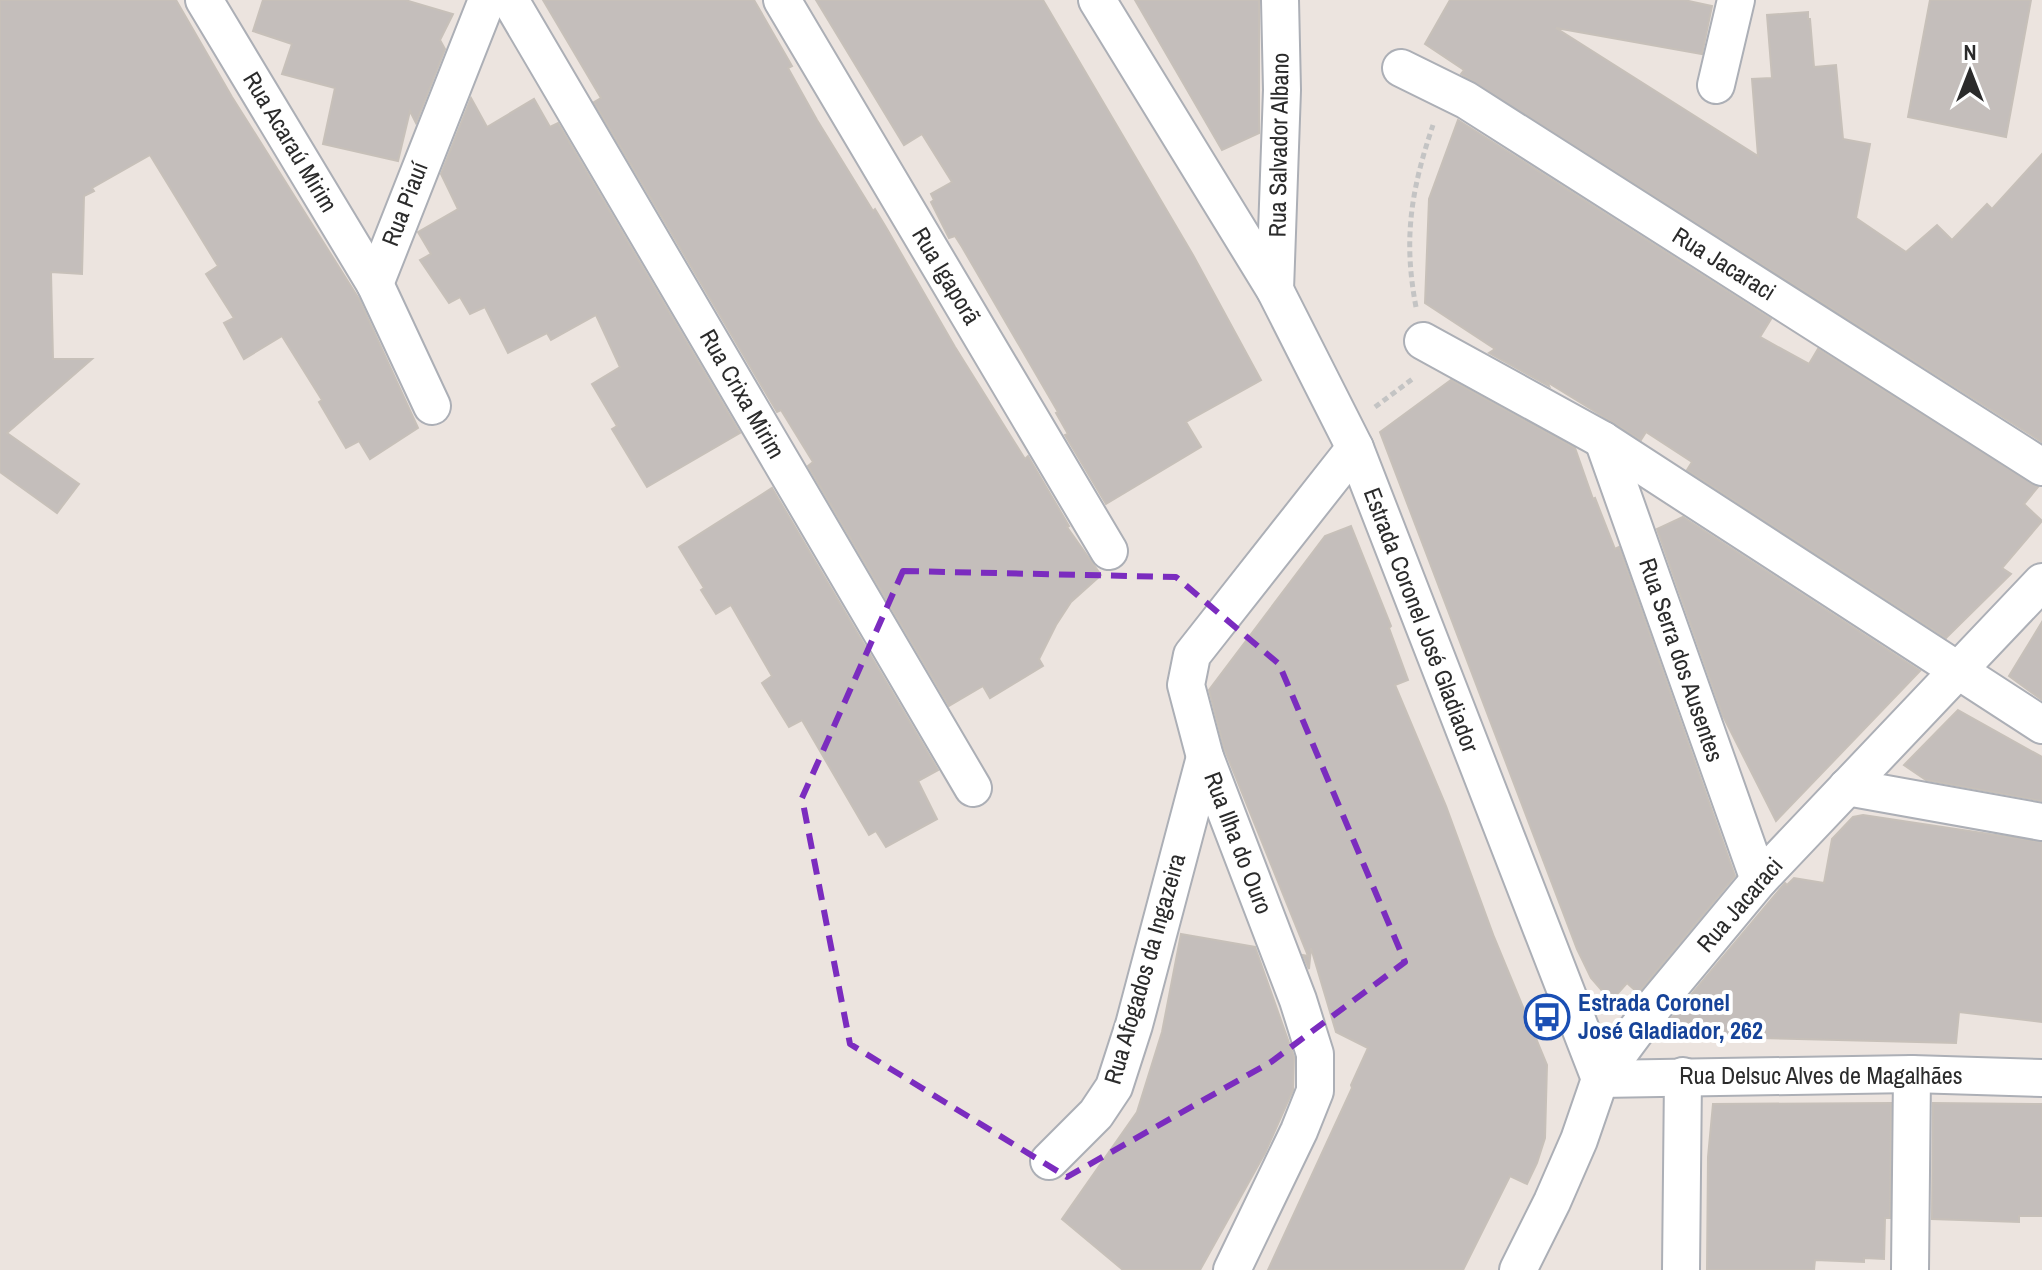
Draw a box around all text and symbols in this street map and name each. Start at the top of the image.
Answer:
north arrow [1930,32,2010,112]
text: N [1963,37,1977,67]
street label: Rua Salvador Albano [1260,52,1296,238]
street label: Rua Acaraú Mirim [236,65,345,218]
street label: Rua Piauí [373,157,435,250]
street label: Rua Jacaraci [1667,219,1782,307]
street label: Rua Igaporã [905,221,988,330]
street label: Rua Crixa Mirim [693,323,793,464]
street label: Estrada Coronel José Gladiador [1357,483,1487,757]
street label: Rua Serra dos Ausentes [1632,554,1732,766]
street label: Rua Ilha do Ouro [1197,767,1281,918]
street label: Rua Afogados da Ingazeira [1096,850,1192,1088]
street label: Rua Jacaraci [1689,850,1789,959]
place label: Estrada Coronel José Gladiador, 262 [1578,986,1763,1046]
bus stop icon: Estrada Coronel José Gladiador, 262 [1523,993,1571,1041]
street label: Rua Delsuc Alves de Magalhães [1679,1059,1963,1091]

